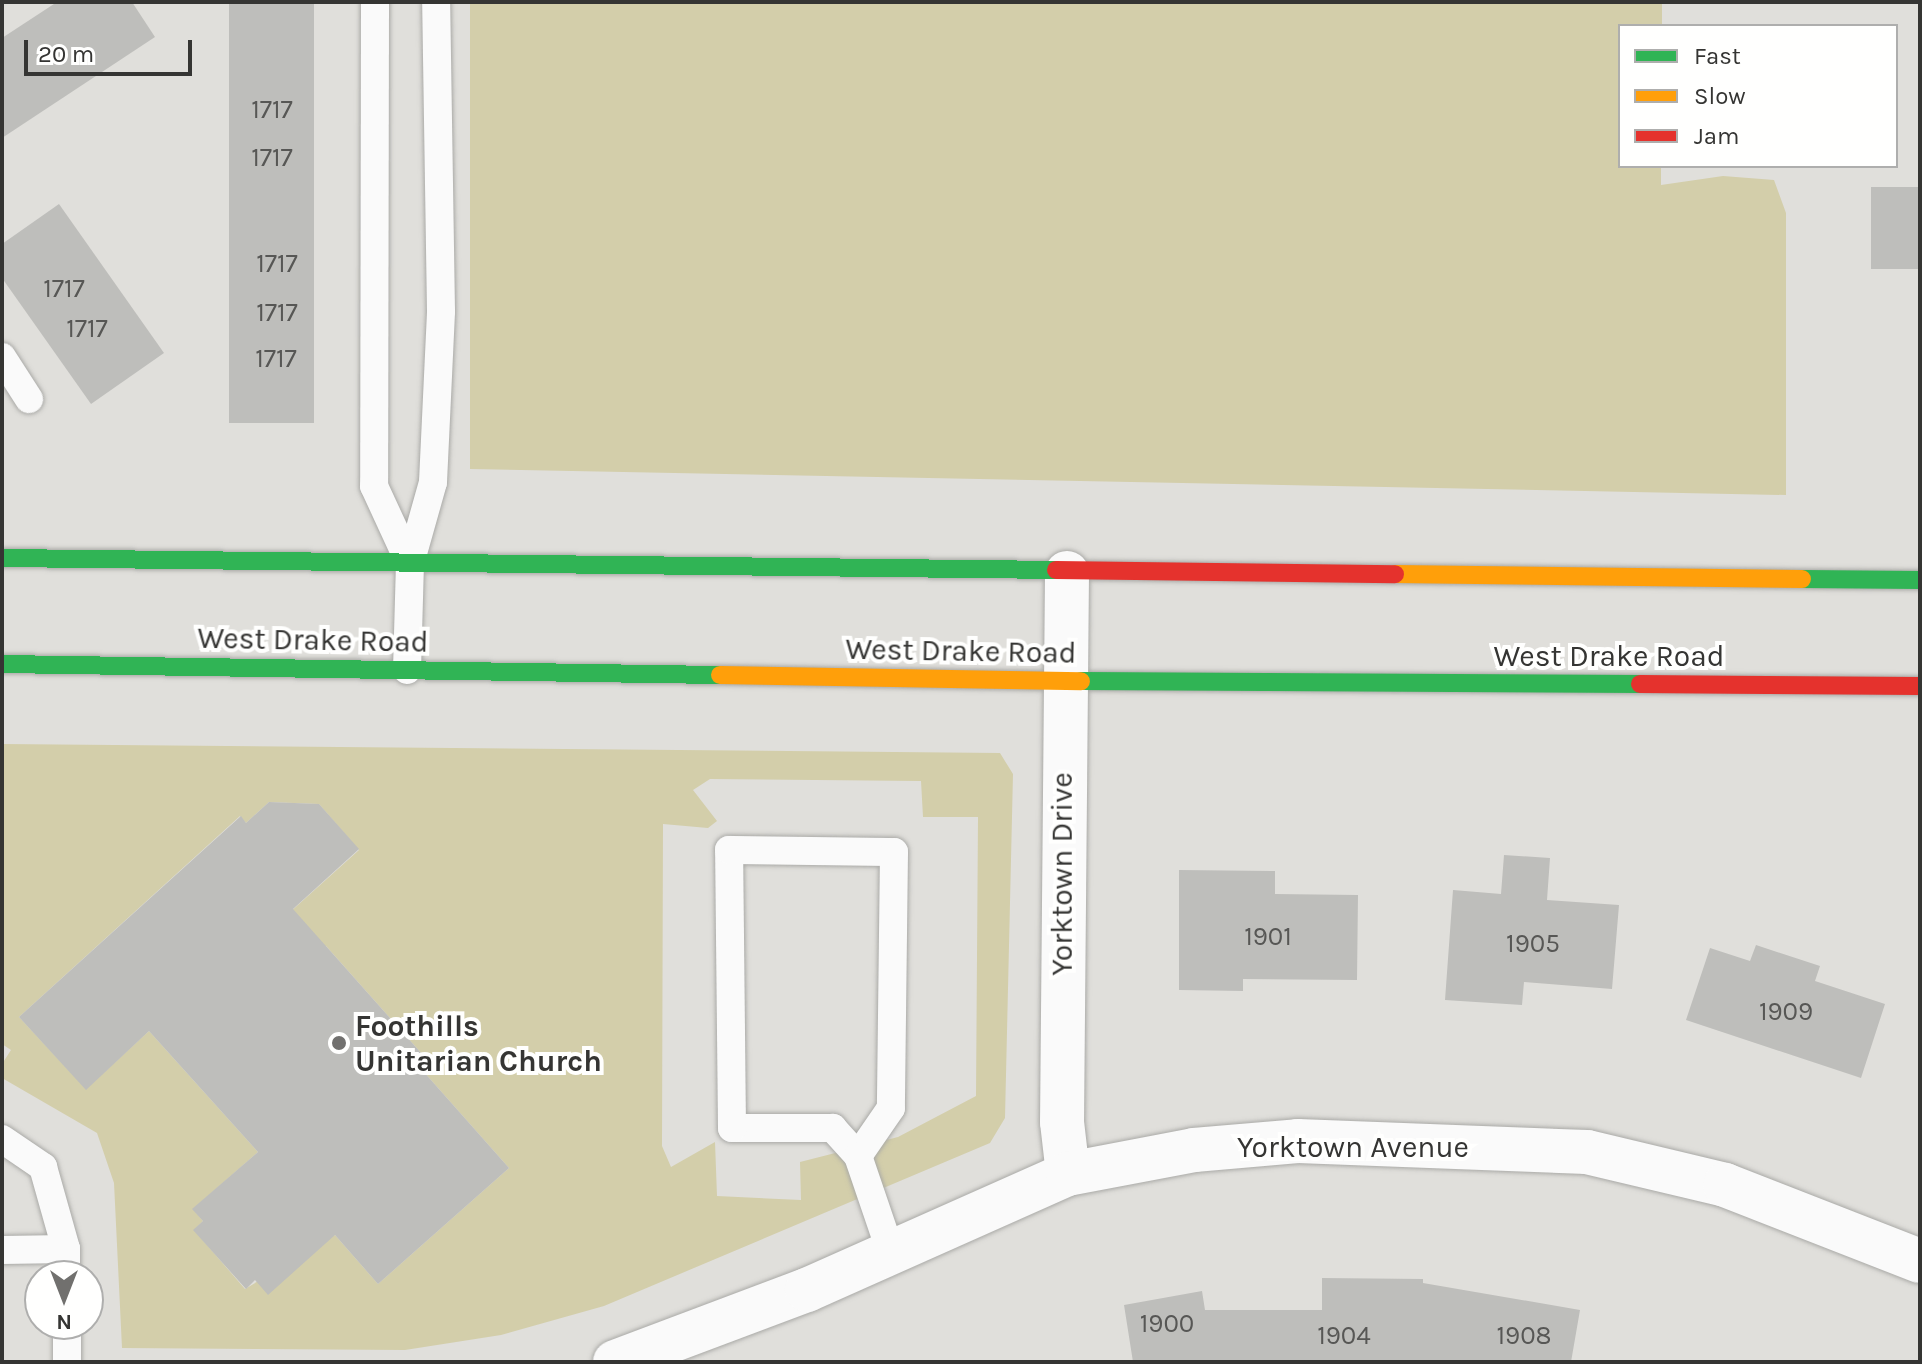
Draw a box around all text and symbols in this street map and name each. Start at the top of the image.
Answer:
scale bar [28,24,196,74]
legend [1618,24,1898,168]
text: 20 m [38,40,94,68]
text: Fast [1694,42,1741,70]
text: Slow [1694,82,1746,110]
house number: 1717 [251,94,293,126]
text: Jam [1694,122,1739,150]
house number: 1717 [251,142,293,174]
house number: 1717 [256,248,298,280]
house number: 1717 [43,273,85,305]
house number: 1717 [256,297,298,329]
house number: 1717 [66,313,108,345]
house number: 1717 [255,343,297,375]
street label: West Drake Road [197,620,429,660]
street label: West Drake Road [845,631,1077,671]
street label: West Drake Road [1493,638,1725,674]
street label: Yorktown Drive [1044,772,1080,976]
house number: 1901 [1244,921,1292,953]
house number: 1905 [1506,928,1560,960]
house number: 1909 [1759,996,1813,1028]
place label: Foothills Unitarian Church [355,1008,602,1078]
marker: Foothills Unitarian Church [330,1034,348,1052]
street label: Yorktown Avenue [1237,1129,1469,1165]
north arrow [24,1260,104,1340]
house number: 1900 [1140,1308,1194,1340]
text: N [56,1309,72,1335]
house number: 1904 [1317,1320,1371,1352]
house number: 1908 [1496,1320,1552,1352]

